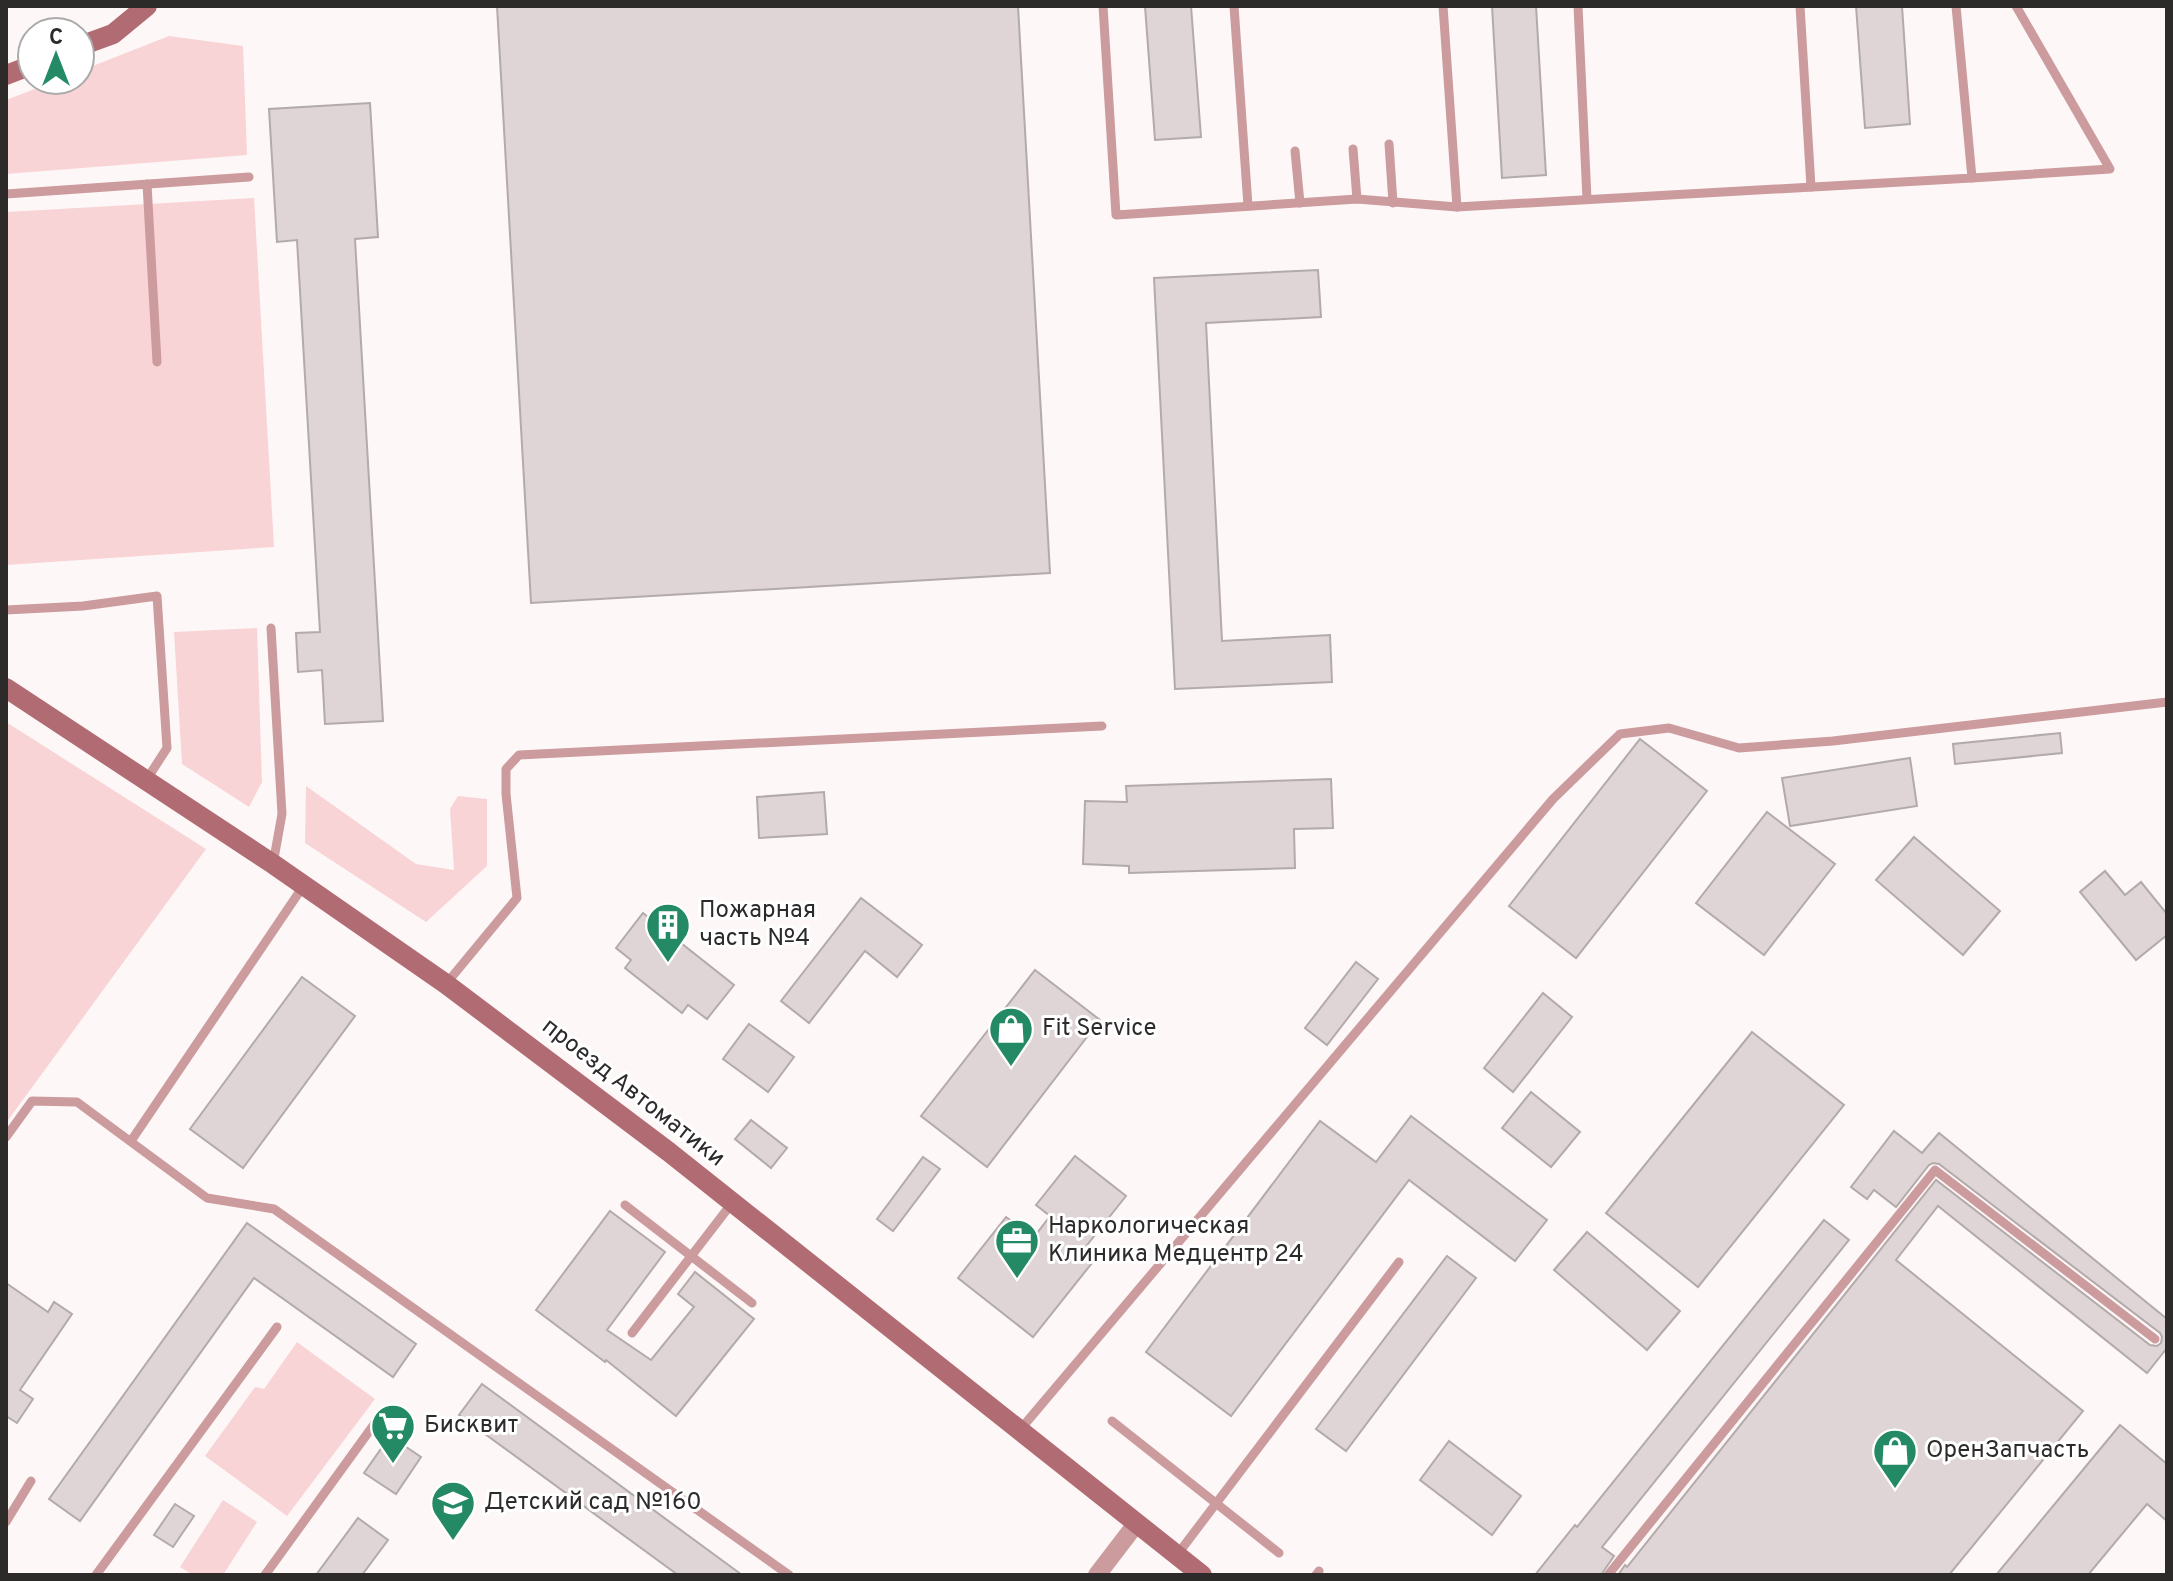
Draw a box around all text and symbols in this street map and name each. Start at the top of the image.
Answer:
north arrow [16,16,96,96]
text: С [49,25,63,52]
place label: Пожарная часть №4 [699,896,816,954]
building icon: Пожарная часть №4 [644,901,692,964]
shop icon: Fit Service [987,1005,1035,1068]
street label: проезд Автоматики [535,1012,731,1174]
place label: Fit Service [1042,1014,1156,1044]
place label: Наркологическая Клиника Медцентр 24 [1048,1212,1304,1270]
office icon: Наркологическая Клиника Медцентр 24 [993,1217,1041,1280]
supermarket icon: Бисквит [369,1402,417,1465]
place label: Бисквит [424,1411,519,1441]
shop icon: ОренЗапчасть [1871,1427,1919,1490]
place label: ОренЗапчасть [1926,1436,2089,1466]
school or university icon: Детский сад №160 [429,1479,477,1542]
place label: Детский сад №160 [484,1488,702,1518]

